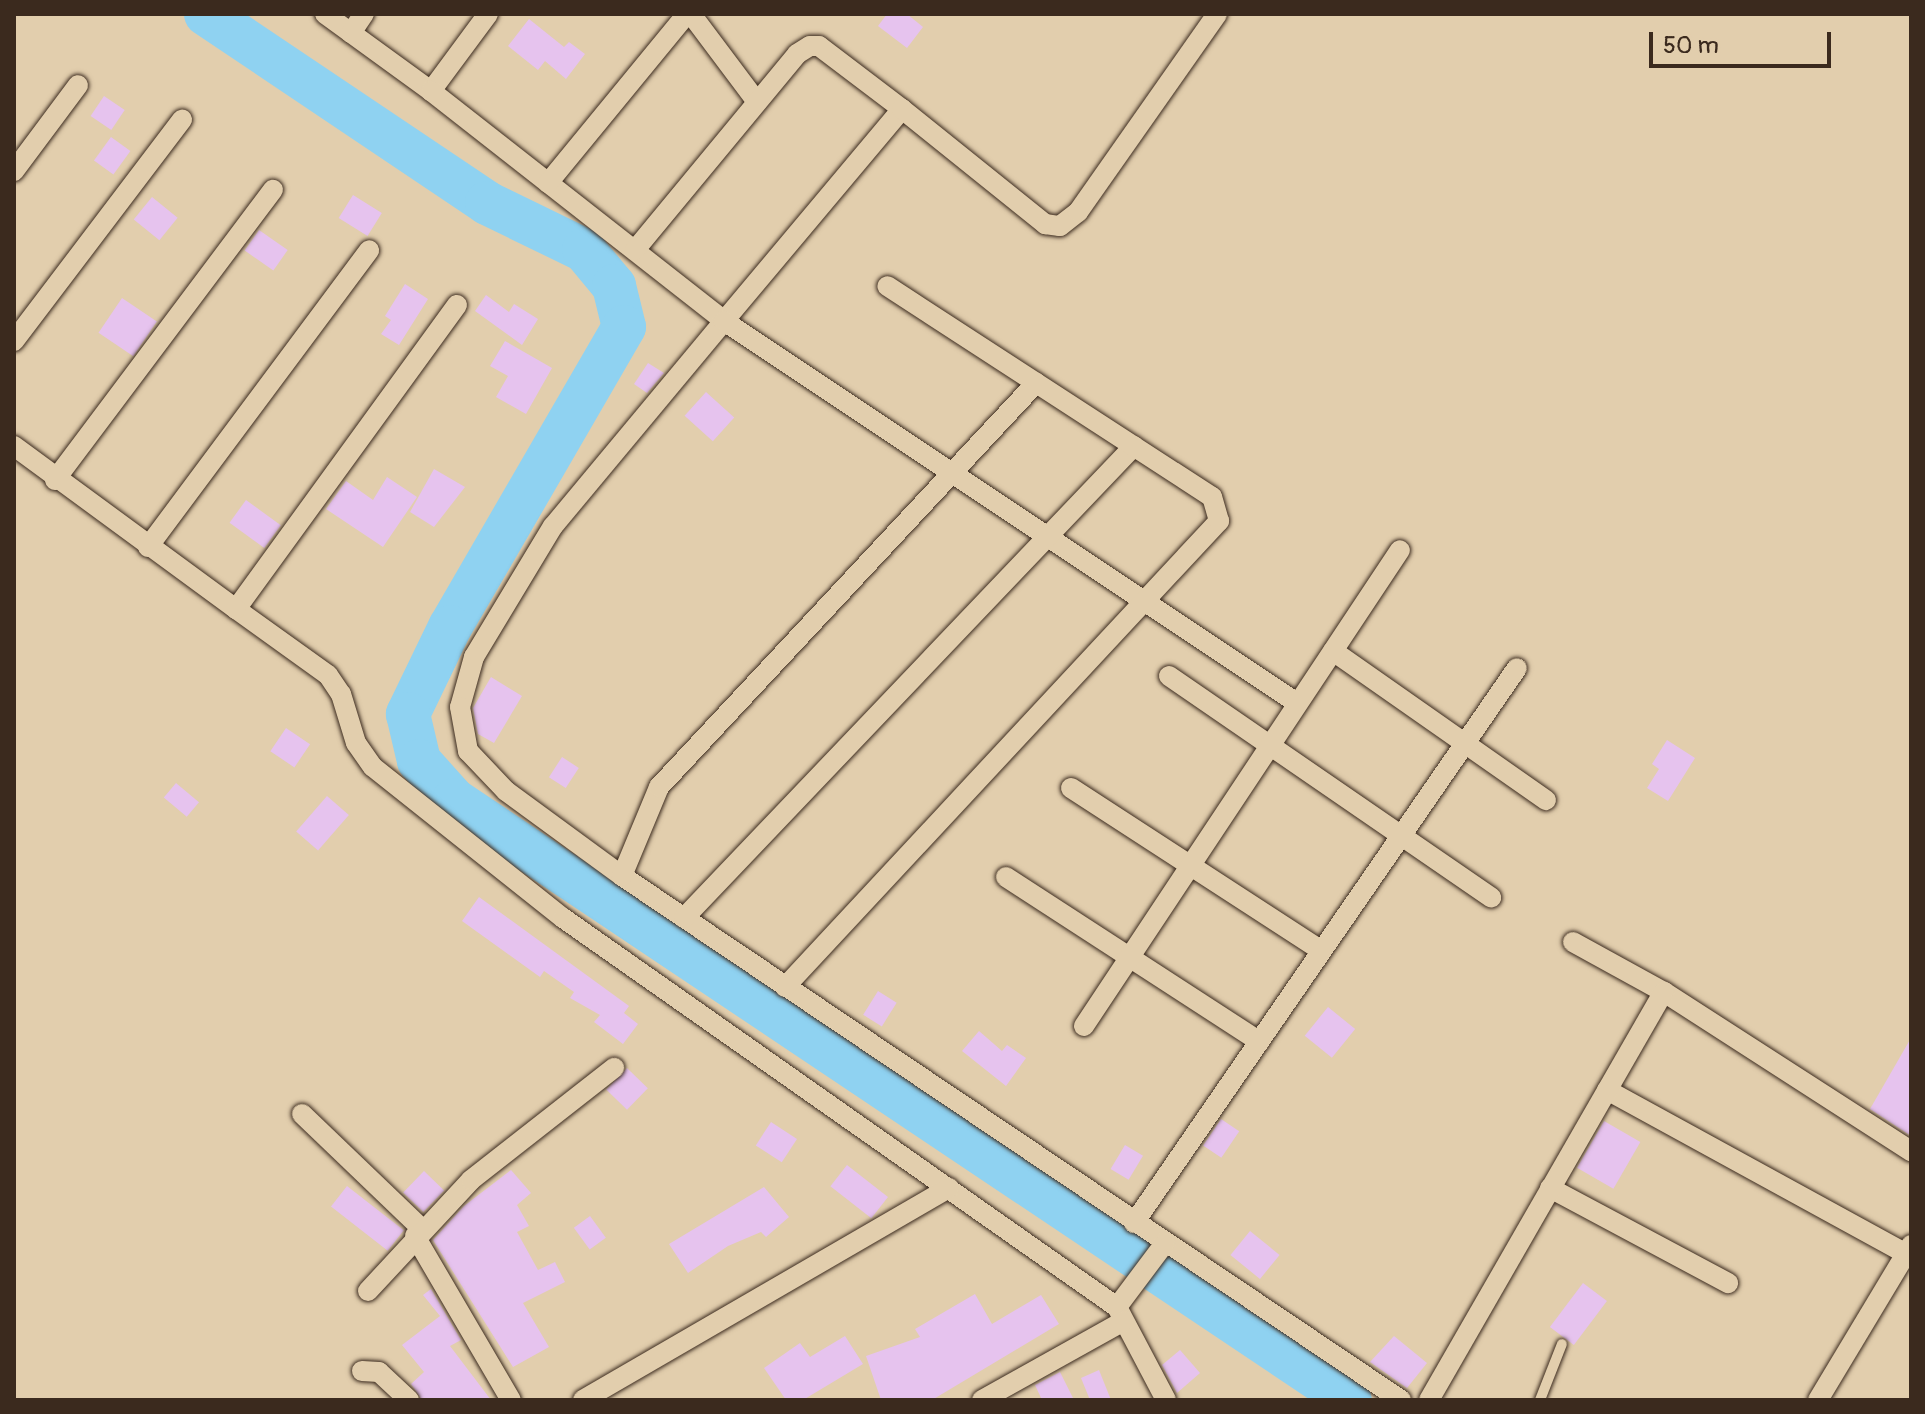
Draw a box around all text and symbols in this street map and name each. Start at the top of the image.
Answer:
scale bar [1653,16,1835,66]
text: 50 m [1663,31,1719,60]

